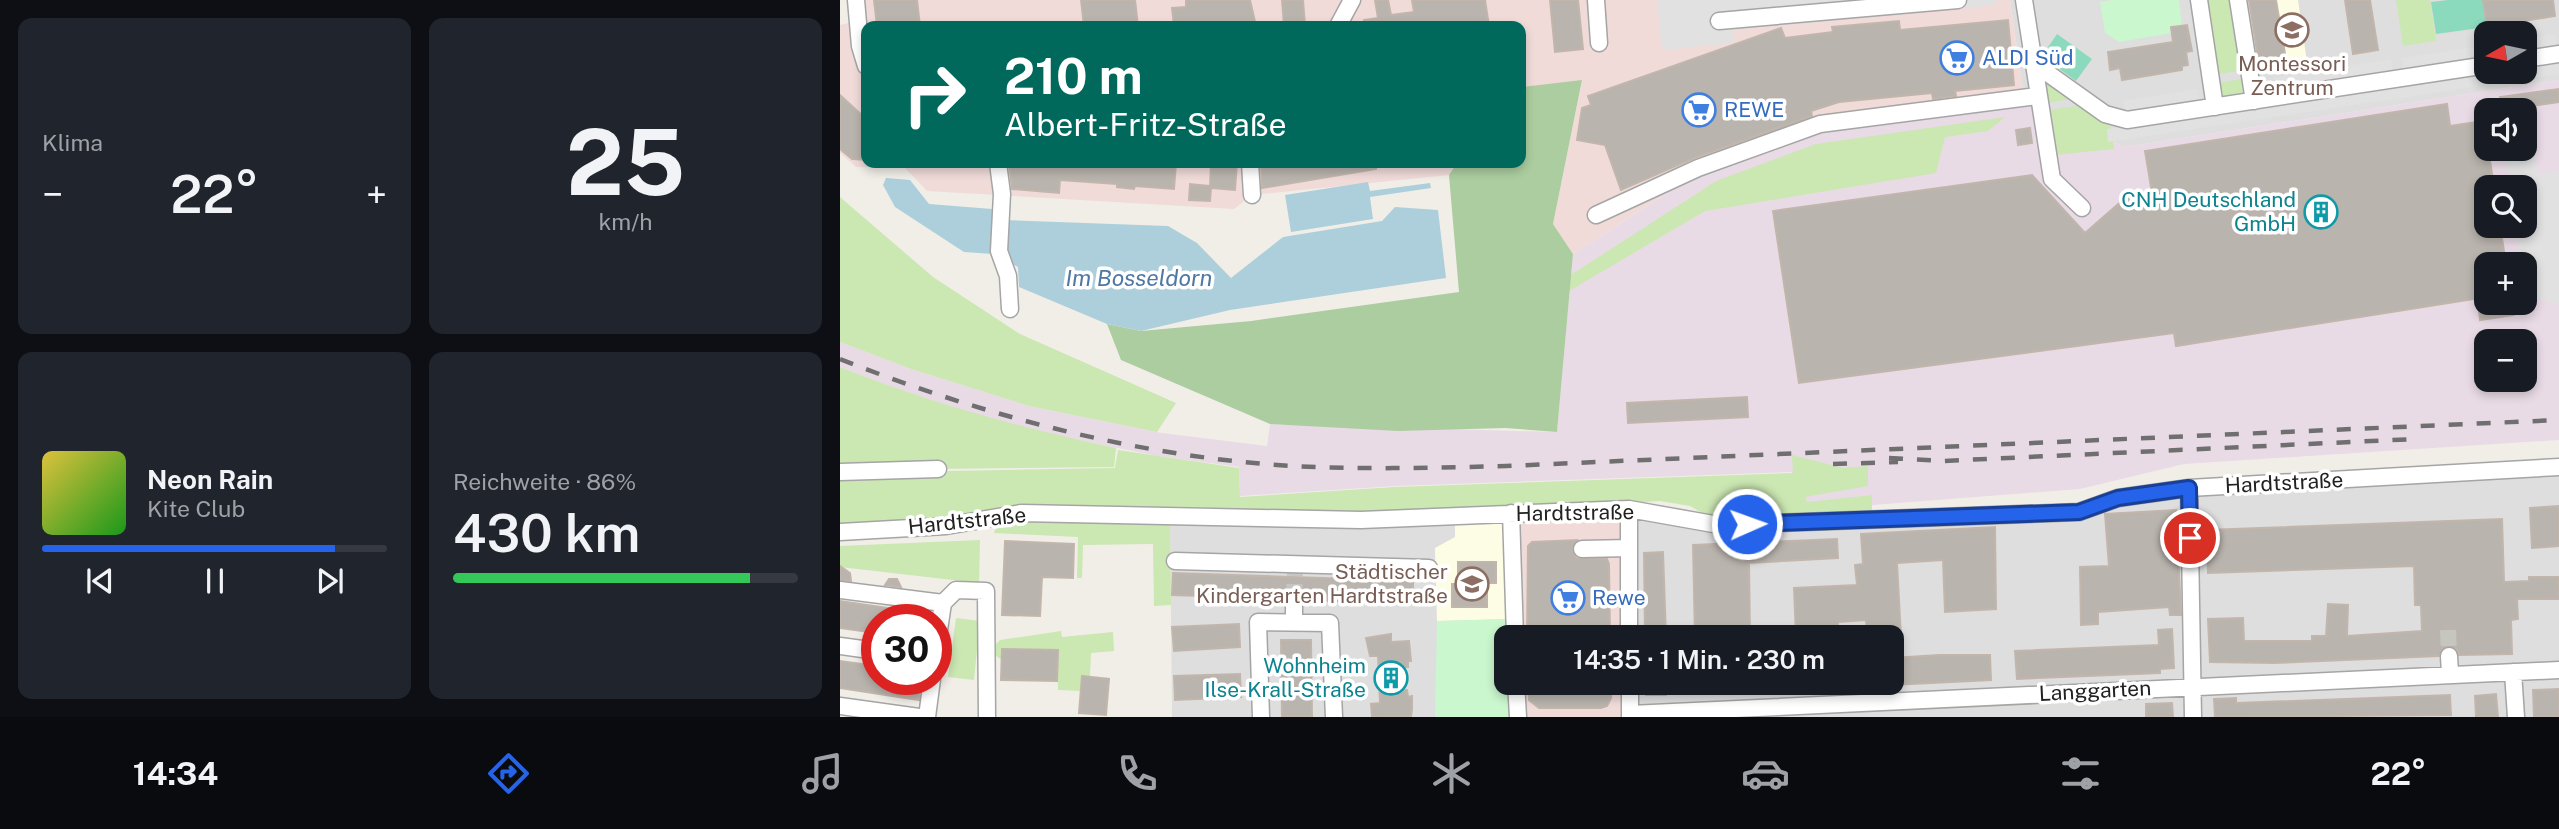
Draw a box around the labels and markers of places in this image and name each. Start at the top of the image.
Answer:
school or university icon: Montessori Zentrum [2273,11,2311,49]
supermarket icon: ALDI Süd [1938,39,1976,77]
place label: ALDI Süd [1982,45,2073,70]
place label: Montessori Zentrum [2238,51,2346,100]
supermarket icon: REWE [1680,91,1718,129]
place label: REWE [1724,97,1784,122]
place label: CNH Deutschland GmbH [2121,187,2296,236]
building icon: CNH Deutschland GmbH [2302,193,2340,231]
pin [2160,508,2220,568]
place label: Städtischer Kindergarten Hardtstraße [1196,559,1448,608]
school or university icon: Städtischer Kindergarten Hardtstraße [1453,565,1491,603]
supermarket icon: Rewe [1549,579,1587,617]
place label: Rewe [1592,585,1646,610]
place label: Wohnheim Ilse-Krall-Straße [1205,653,1366,702]
building icon: Wohnheim Ilse-Krall-Straße [1372,659,1410,697]

